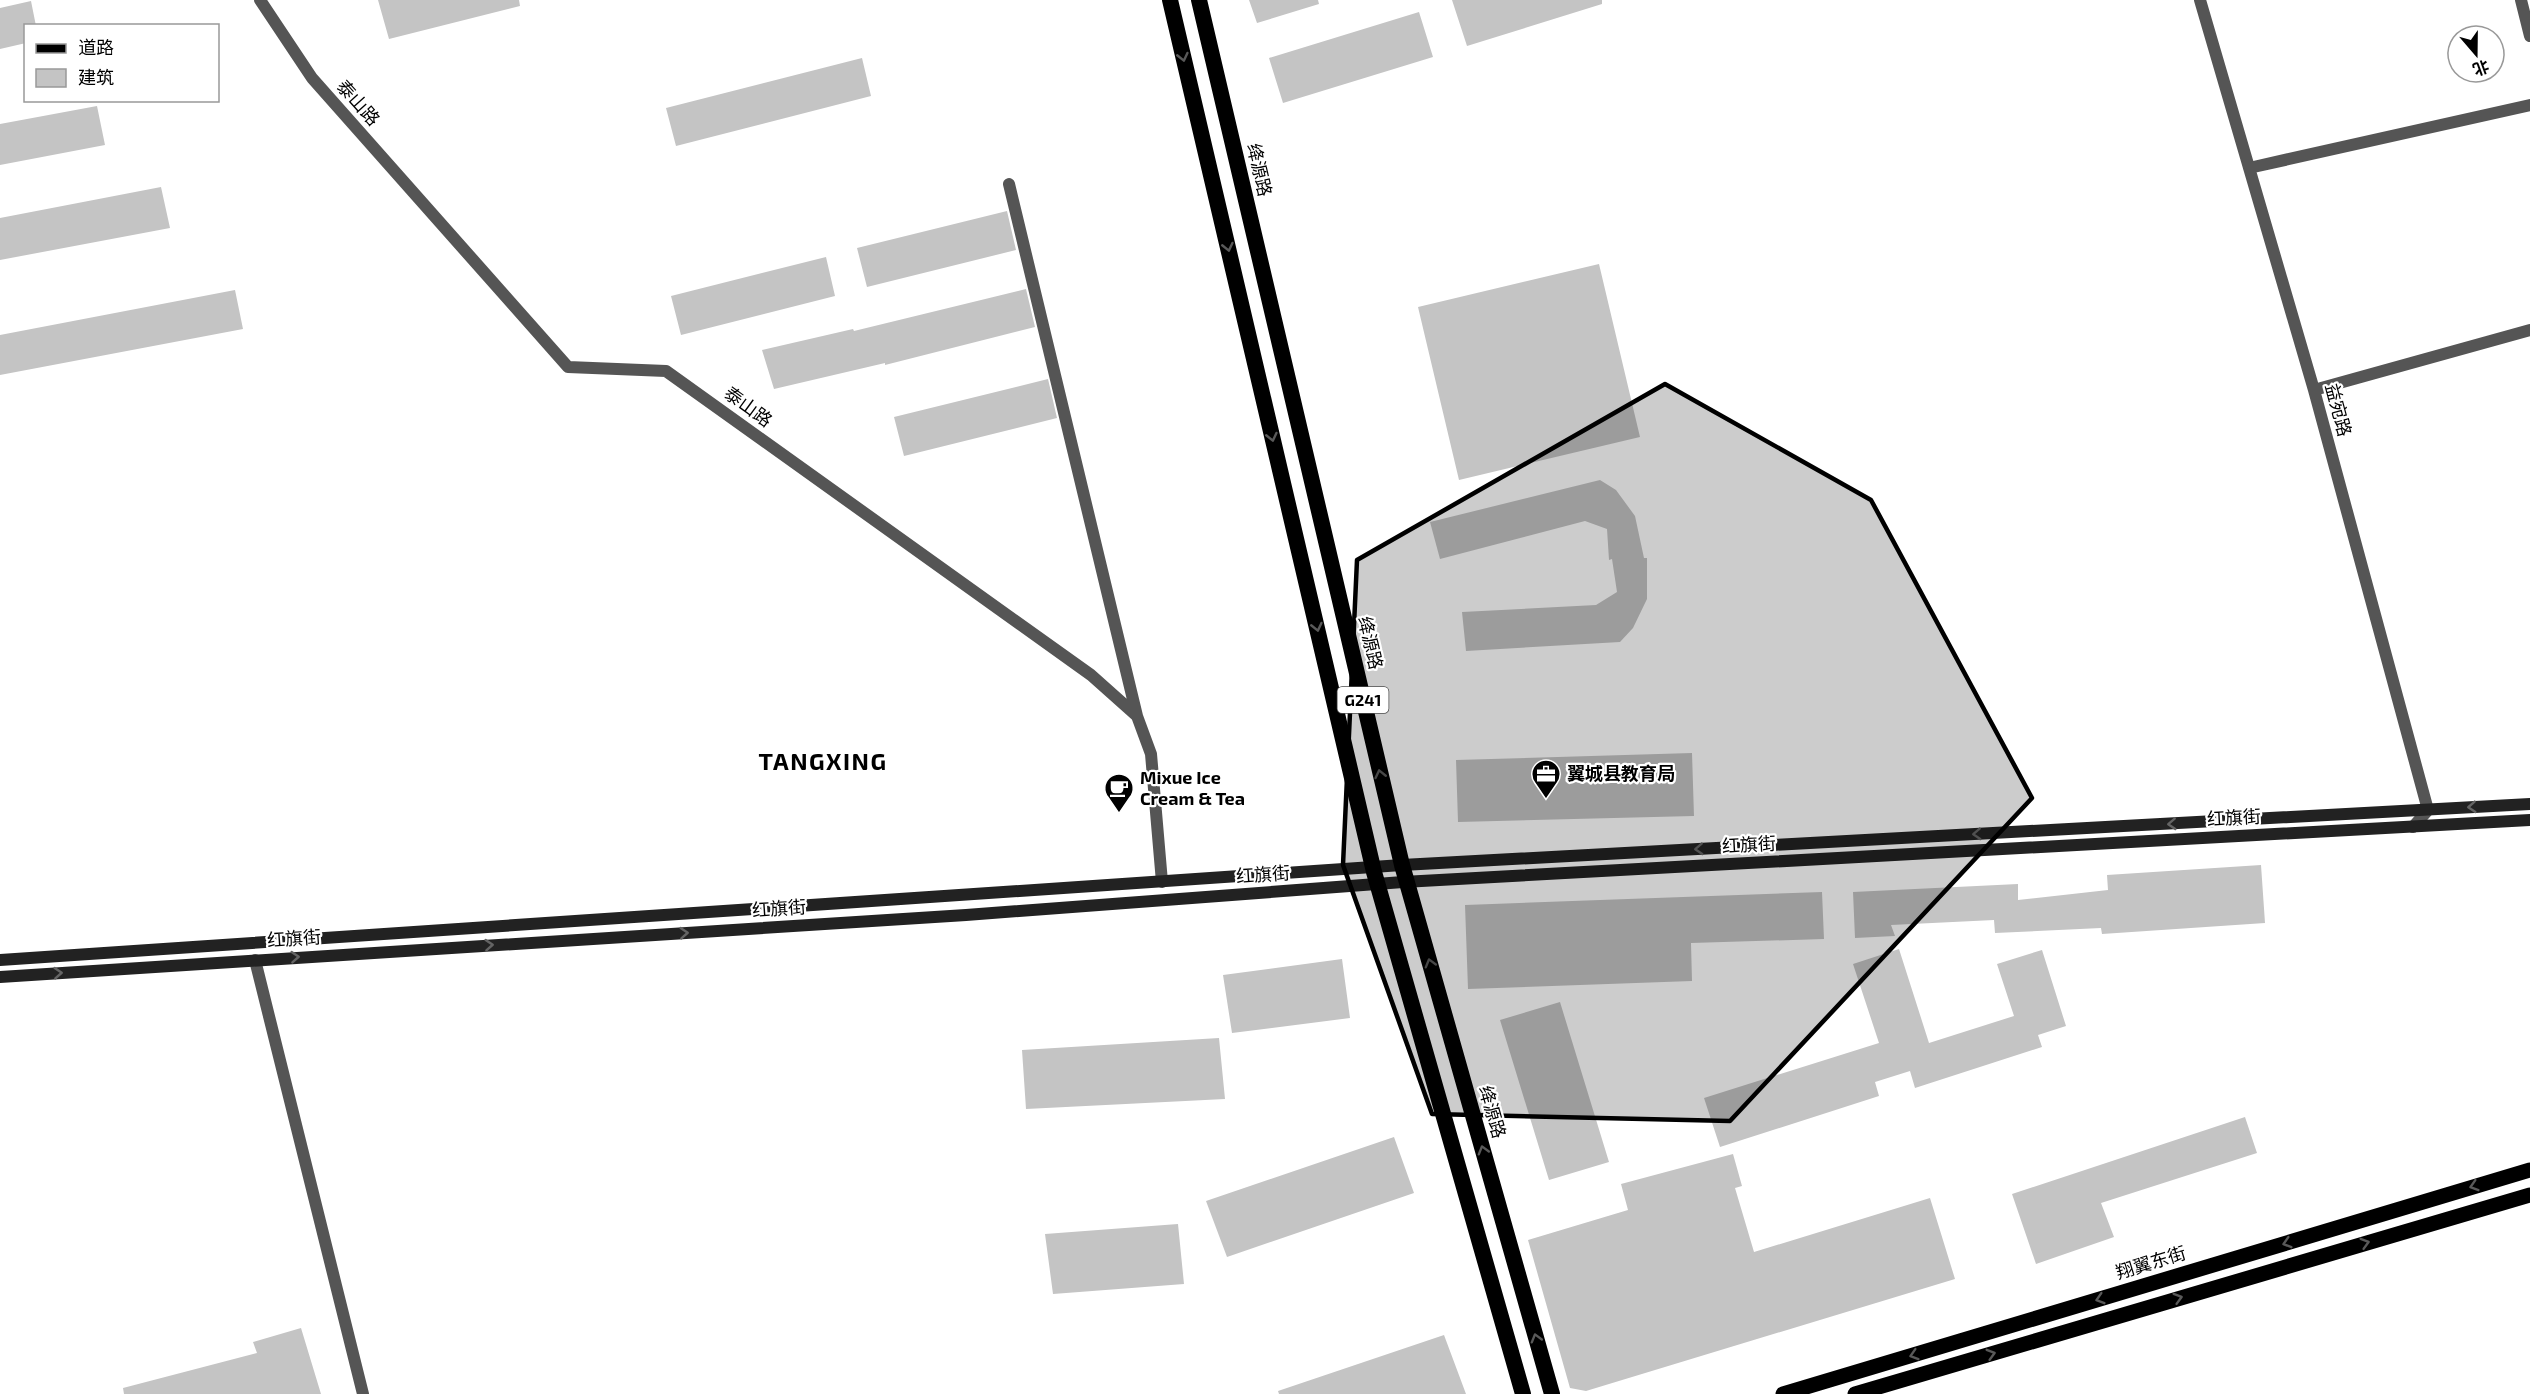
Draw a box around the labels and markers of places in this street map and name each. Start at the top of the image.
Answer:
office icon: 翼城县教育局 [1530,758,1562,800]
place label: 翼城县教育局 [1567,762,1675,784]
place label: Mixue Ice Cream & Tea [1140,766,1245,809]
cafe icon: Mixue Ice Cream & Tea [1103,772,1135,814]

